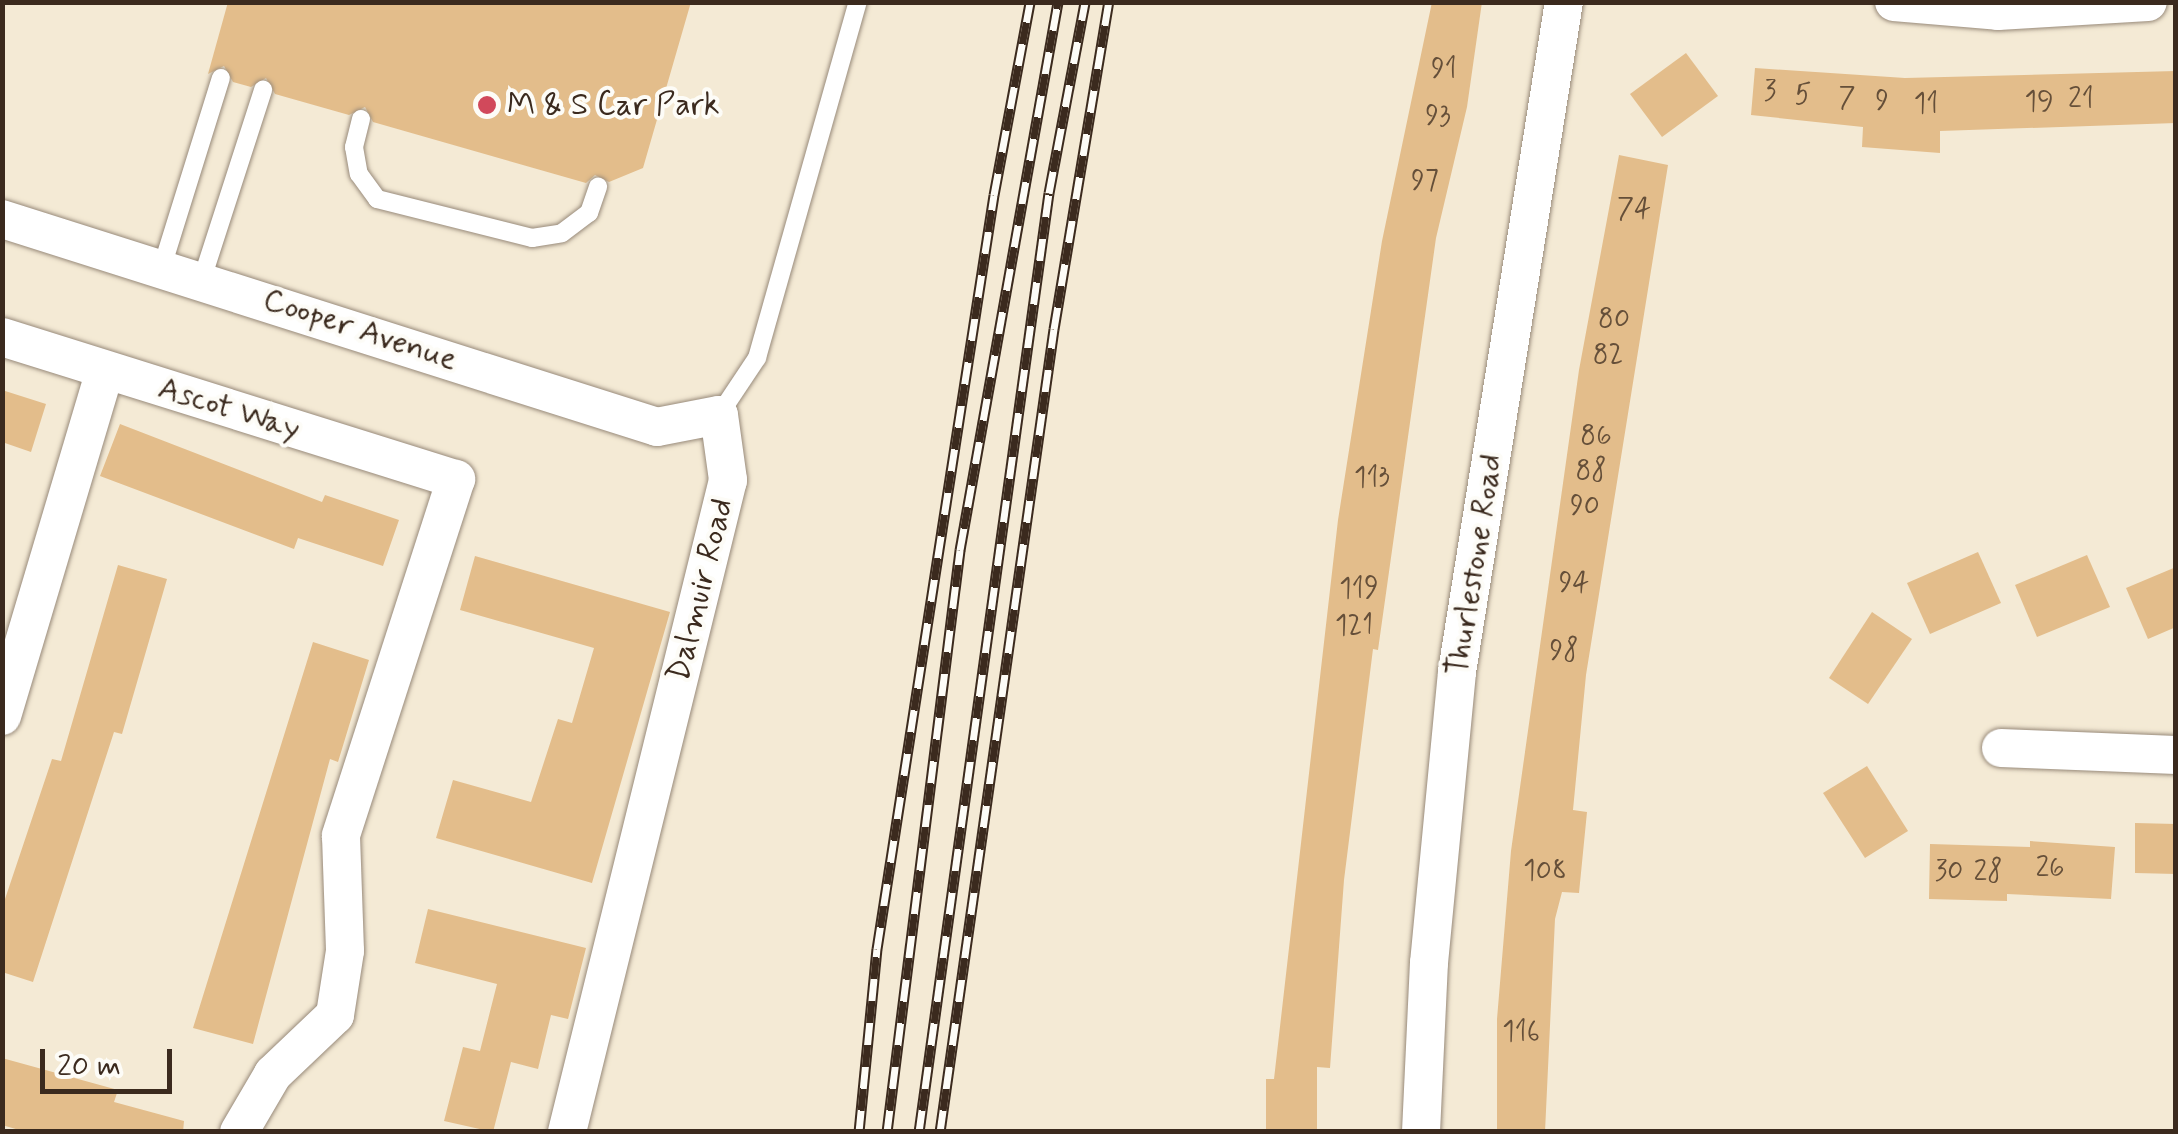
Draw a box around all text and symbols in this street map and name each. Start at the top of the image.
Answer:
house number: 91 [1431,53,1457,87]
house number: 3 [1764,75,1776,109]
house number: 5 [1795,79,1811,113]
house number: 7 [1839,82,1855,116]
house number: 21 [2068,83,2094,117]
house number: 9 [1875,85,1889,119]
place label: M & S Car Park [507,86,722,124]
house number: 19 [2024,86,2054,120]
house number: 11 [1914,88,1938,122]
marker: M & S Car Park [476,94,498,116]
house number: 93 [1425,100,1451,134]
house number: 97 [1411,165,1439,199]
house number: 74 [1617,193,1651,227]
street label: Cooper Avenue [258,281,462,379]
house number: 80 [1598,303,1630,337]
house number: 82 [1593,339,1623,373]
street label: Ascot Way [154,369,304,449]
house number: 86 [1580,420,1612,454]
street label: Thurlestone Road [1438,451,1512,679]
house number: 88 [1575,455,1607,489]
house number: 113 [1354,462,1390,496]
house number: 90 [1570,490,1600,524]
street label: Dalmuir Road [660,494,742,686]
house number: 94 [1559,567,1589,601]
house number: 119 [1339,573,1379,607]
house number: 121 [1335,610,1373,644]
house number: 98 [1549,635,1579,669]
house number: 26 [2035,852,2065,886]
house number: 108 [1523,855,1567,889]
house number: 30 [1935,855,1963,889]
house number: 28 [1973,856,2003,890]
house number: 116 [1502,1016,1540,1050]
scale bar [45,1029,178,1091]
text: 20 m [57,1047,121,1086]

